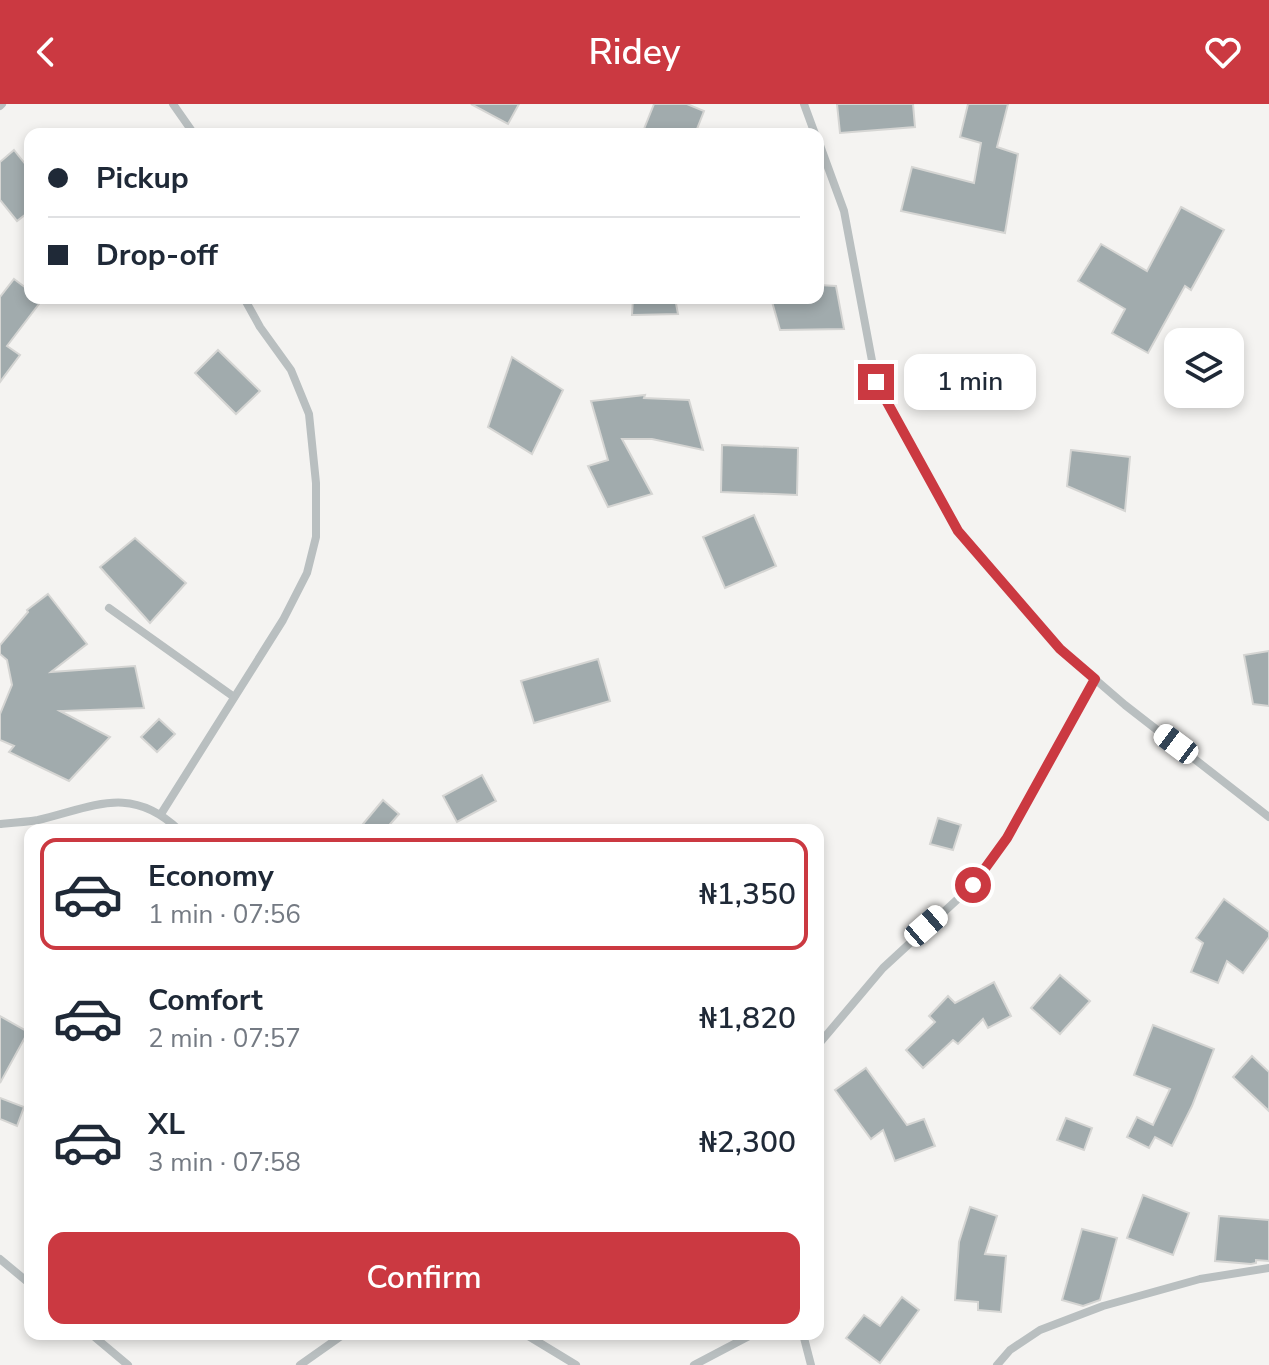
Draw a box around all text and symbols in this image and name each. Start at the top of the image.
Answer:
text: Ridey [588,28,681,77]
icon: back [24,30,68,74]
icon: heart [1201,30,1245,74]
text: Pickup [96,158,189,199]
text: Drop-off [96,235,218,276]
map controls [1164,328,1244,408]
button: layers [1164,328,1244,408]
callout: 1 min [904,354,1036,410]
route end [858,364,894,400]
text: 1 min [937,364,1003,399]
car [1150,720,1202,768]
text: Economy [148,856,274,897]
icon: car [52,858,124,930]
route start [955,867,991,903]
text: ₦1,350 [699,874,796,915]
text: 1 min · 07:56 [148,897,301,932]
car [900,901,952,951]
text: Comfort [148,980,263,1021]
icon: car [52,982,124,1054]
text: ₦1,820 [699,998,796,1039]
text: 2 min · 07:57 [148,1021,301,1056]
text: XL [148,1104,185,1145]
icon: car [52,1106,124,1178]
text: ₦2,300 [699,1122,796,1163]
text: 3 min · 07:58 [148,1145,301,1180]
button: Confirm [48,1232,800,1324]

